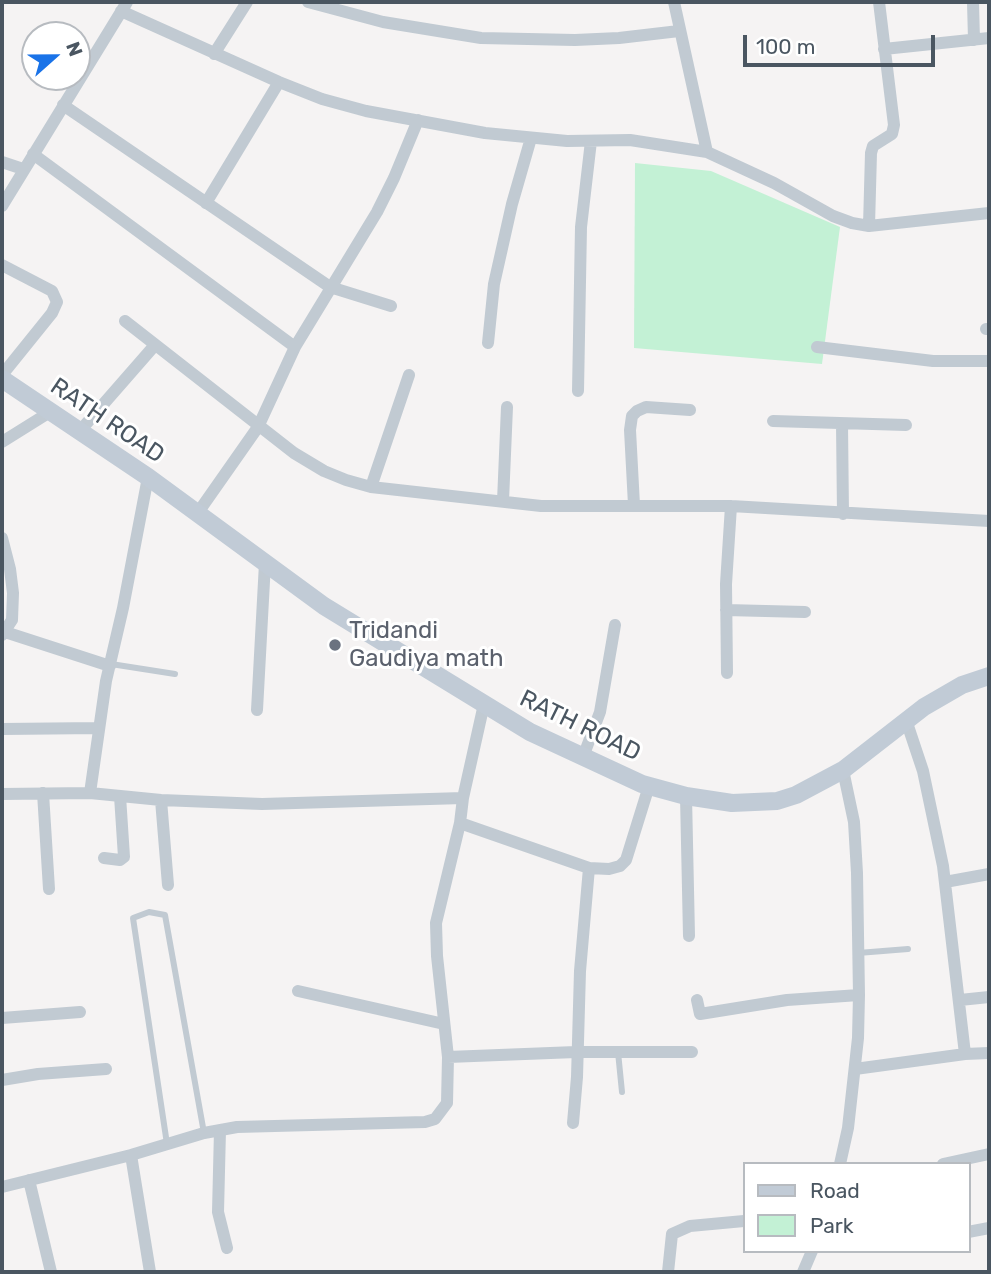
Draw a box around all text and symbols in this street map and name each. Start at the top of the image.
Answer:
north arrow [21,21,91,91]
scale bar [746,21,939,65]
text: 100 m [756,34,815,59]
text: N [61,39,87,60]
street label: RATH ROAD [45,372,169,470]
place label: Tridandi Gaudiya math [349,617,504,673]
marker: Tridandi Gaudiya math [327,637,343,653]
street label: RATH ROAD [515,684,645,768]
legend [743,1162,970,1253]
text: Road [810,1178,860,1203]
text: Park [810,1213,854,1238]

